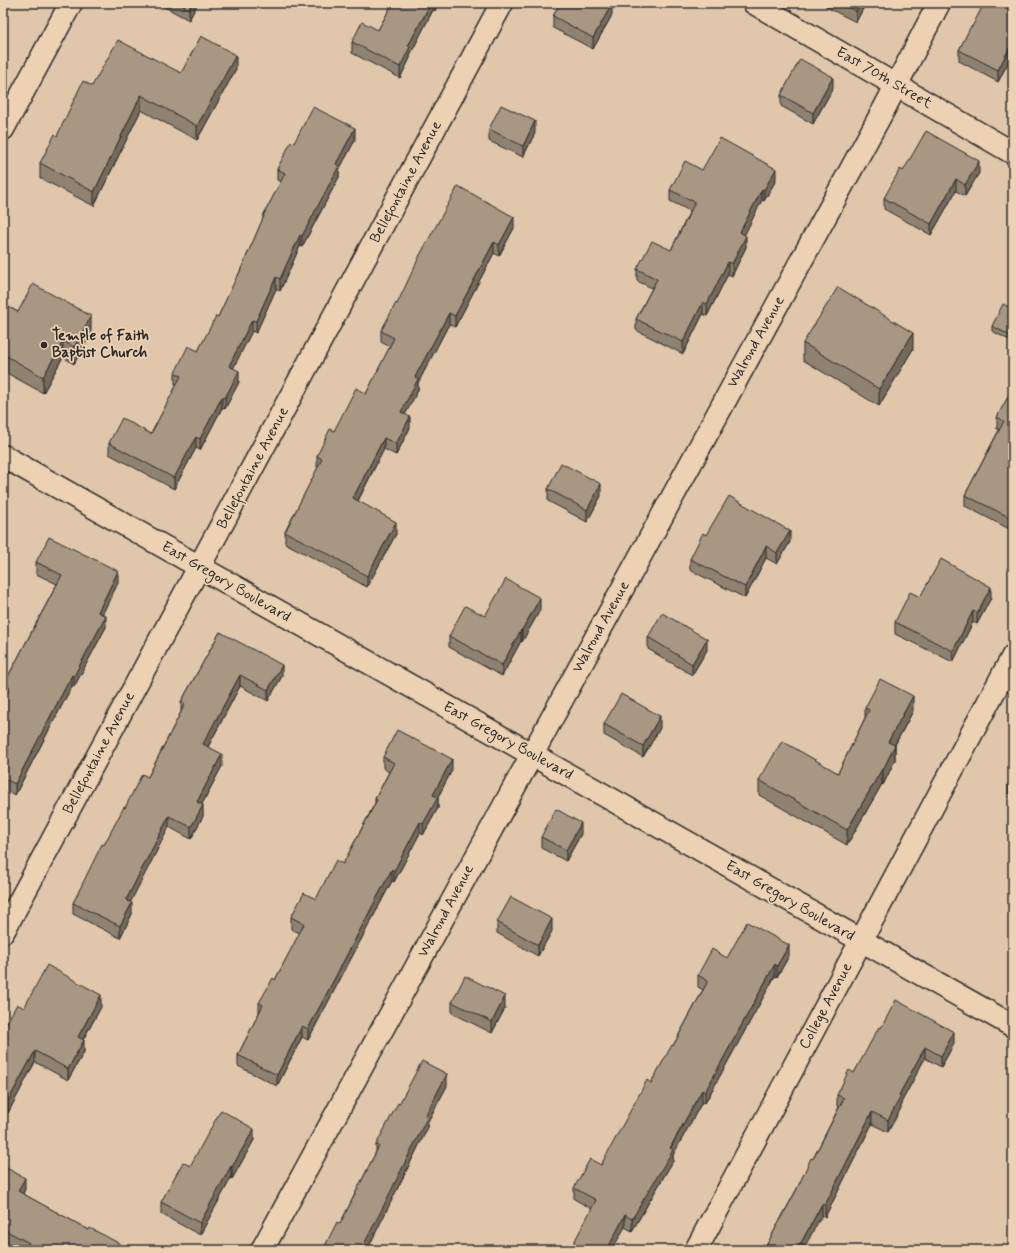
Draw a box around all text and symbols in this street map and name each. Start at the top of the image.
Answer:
street label: East 70th Street [832,42,936,114]
street label: Bellefontaine Avenue [365,117,448,248]
street label: Walrond Avenue [722,292,790,392]
place label: Temple of Faith Baptist Church [52,326,149,363]
marker: Temple of Faith Baptist Church [39,340,49,350]
street label: Bellefontaine Avenue [212,403,295,534]
street label: East Gregory Boulevard [157,537,294,628]
street label: Walrond Avenue [567,577,635,677]
street label: Bellefontaine Avenue [58,688,141,819]
street label: East Gregory Boulevard [439,697,577,786]
street label: East Gregory Boulevard [721,856,858,947]
street label: Walrond Avenue [413,861,479,961]
street label: College Avenue [795,959,857,1053]

